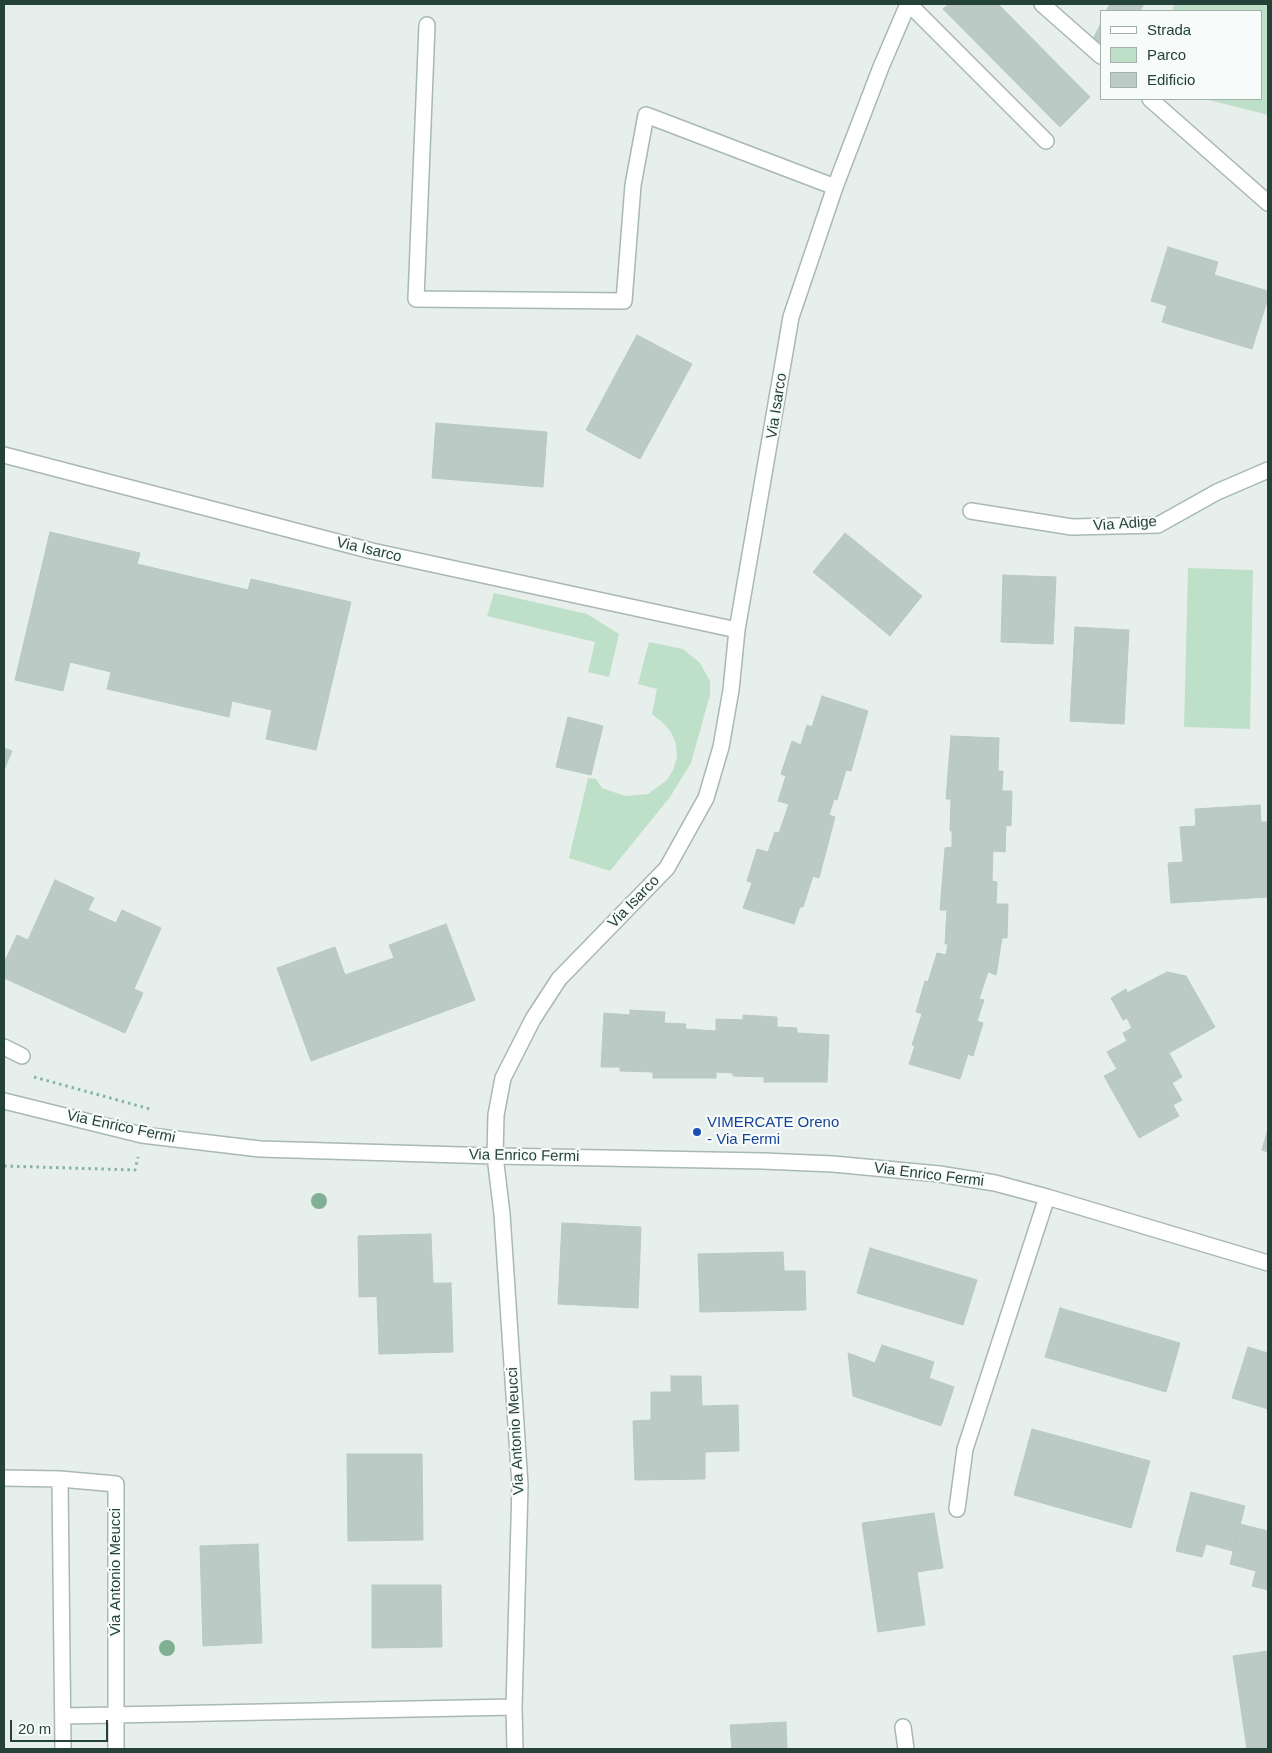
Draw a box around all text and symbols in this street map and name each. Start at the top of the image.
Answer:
legend [1100,10,1262,100]
text: Strada [1147,21,1191,38]
text: Parco [1147,46,1186,63]
text: Edificio [1147,71,1195,88]
street label: Via Isarco [763,372,791,440]
street label: Via Adige [1092,513,1158,535]
street label: Via Isarco [335,534,403,566]
street label: Via Isarco [604,872,664,932]
street label: Via Enrico Fermi [65,1107,177,1147]
place label: VIMERCATE Oreno - Via Fermi [707,1114,839,1149]
marker: VIMERCATE Oreno - Via Fermi [691,1126,703,1138]
street label: Via Enrico Fermi [469,1146,579,1166]
street label: Via Enrico Fermi [873,1159,985,1191]
street label: Via Antonio Meucci [504,1367,528,1495]
street label: Via Antonio Meucci [107,1508,125,1636]
scale bar [12,1710,110,1742]
text: 20 m [18,1720,51,1737]

